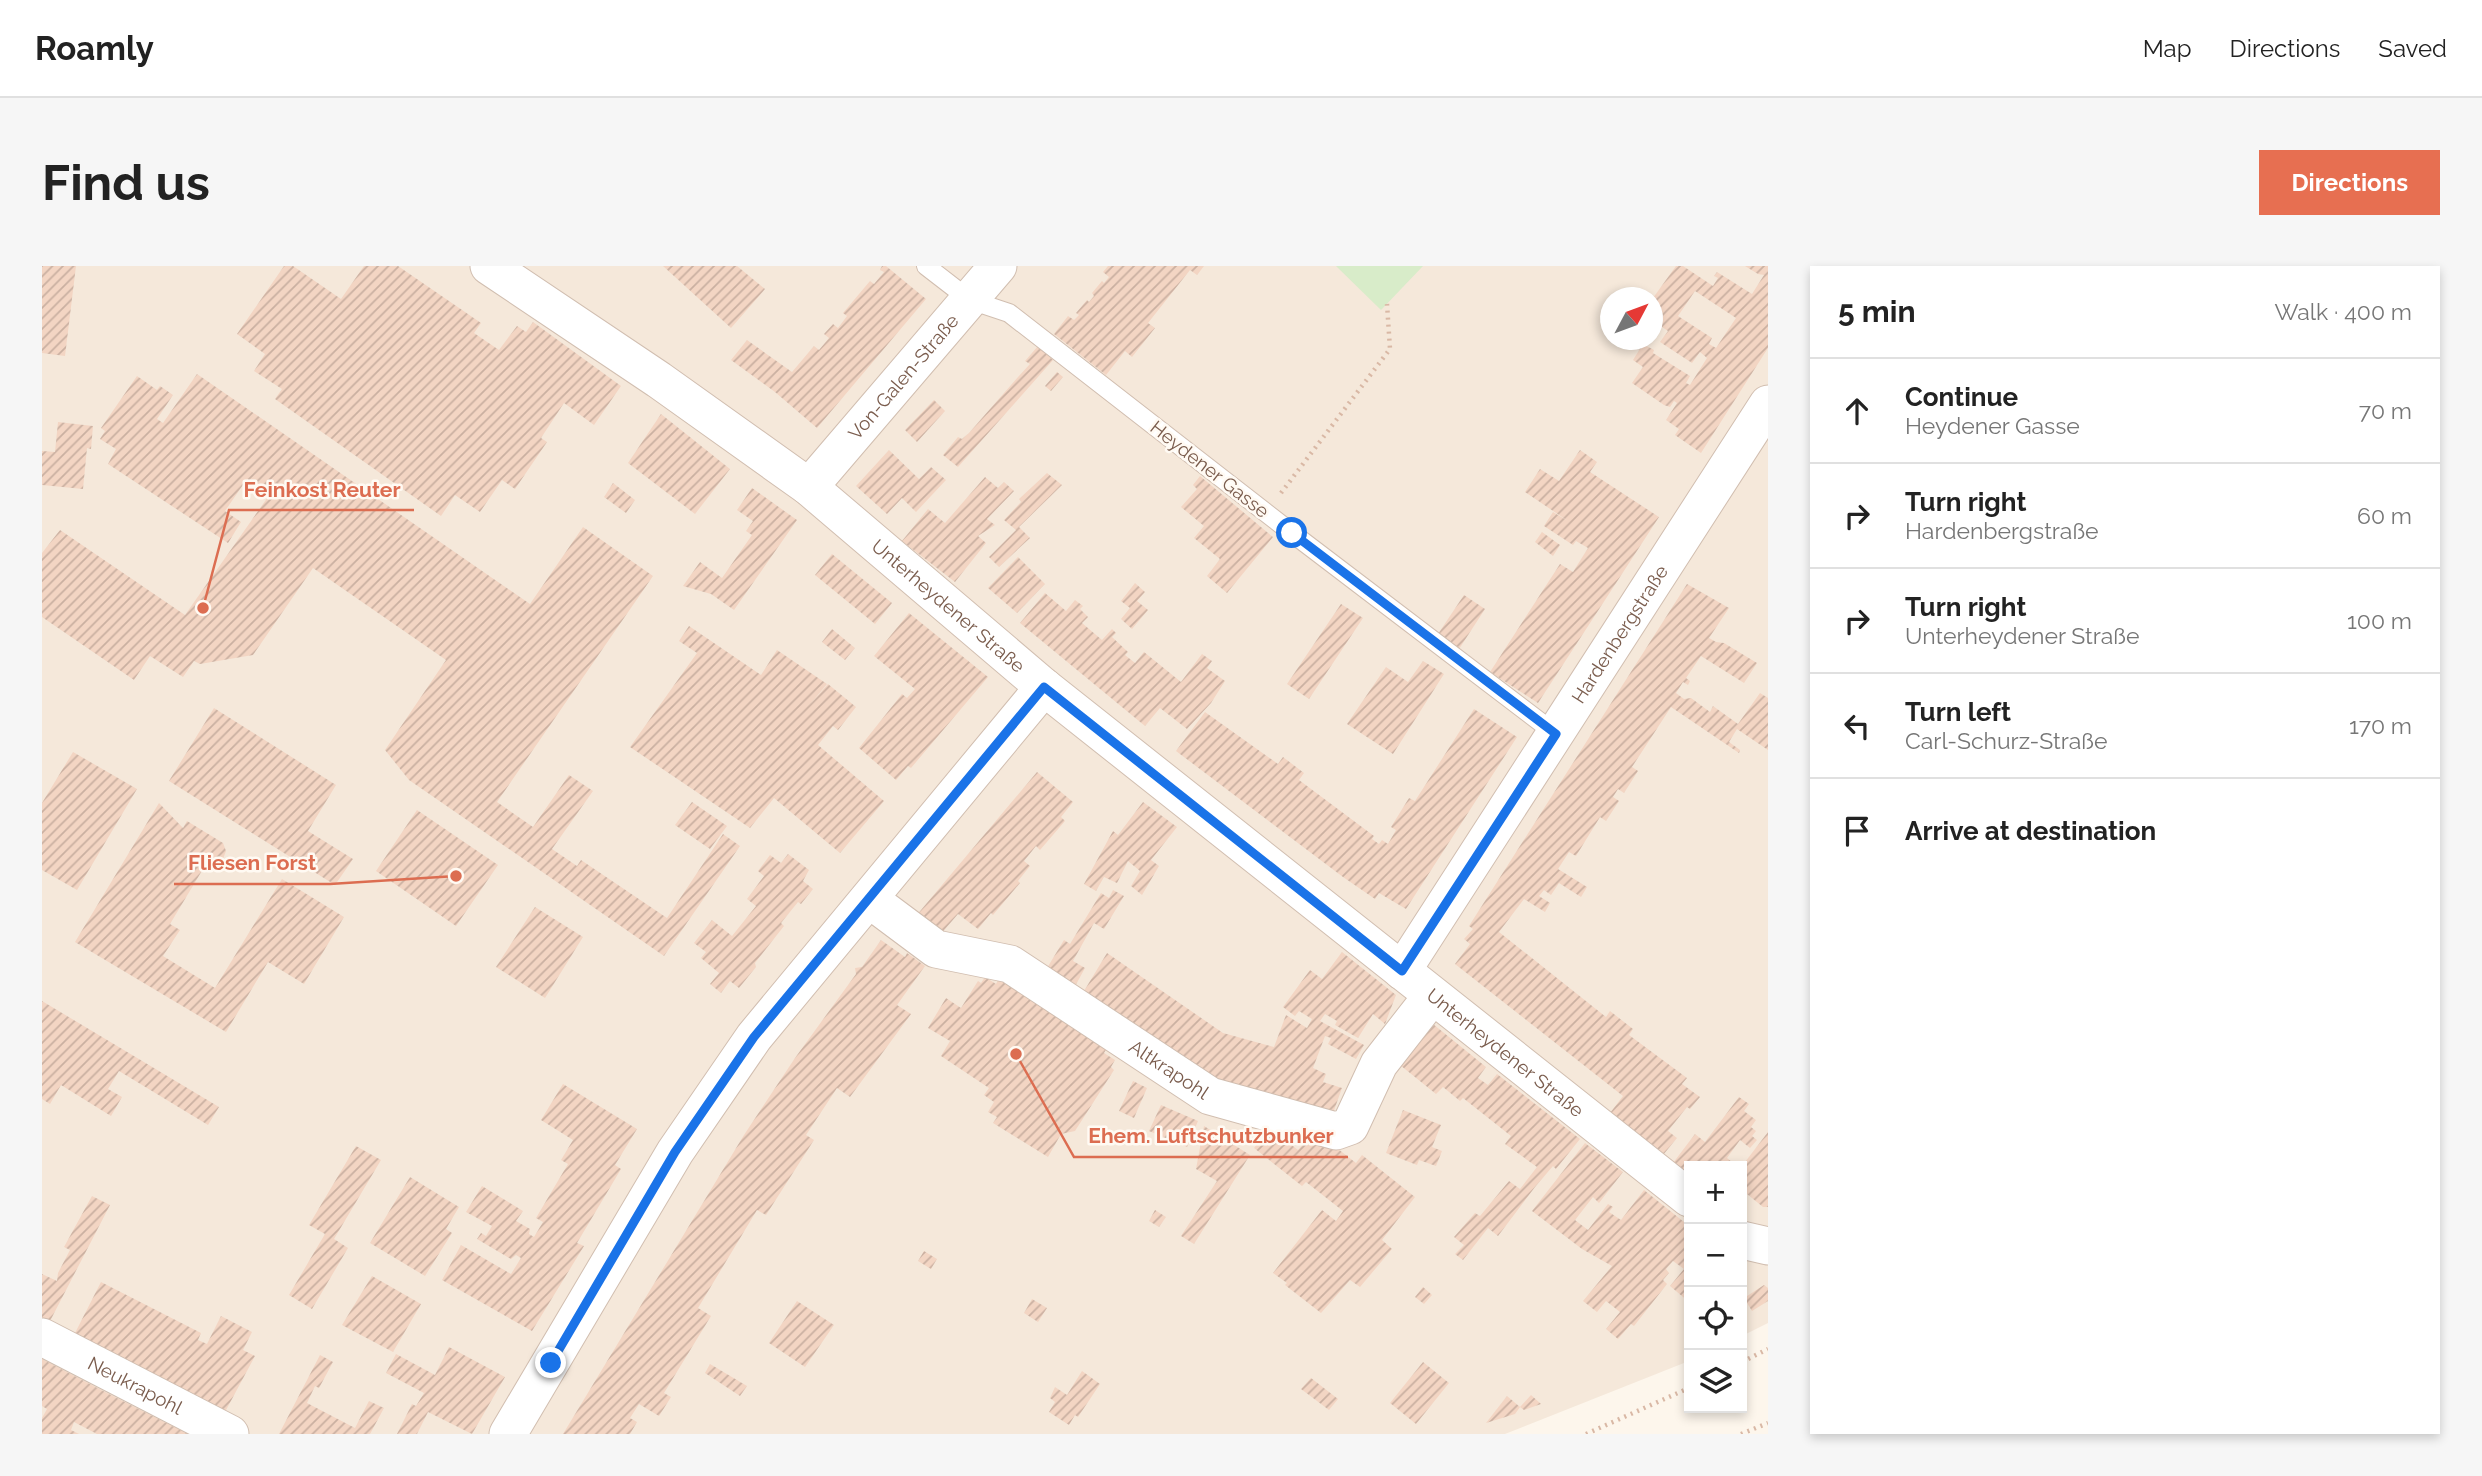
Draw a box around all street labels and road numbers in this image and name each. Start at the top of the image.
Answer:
street label: Von-Galen-Straße [844,310,963,444]
street label: Heydener Gasse [1146,416,1274,522]
street label: Unterheydener Straße [867,534,1029,677]
street label: Hardenbergstraße [1567,561,1672,707]
street label: Unterheydener Straße [1422,984,1588,1121]
street label: Altkrapohl [1125,1035,1214,1104]
street label: Neukrapohl [84,1352,187,1419]

